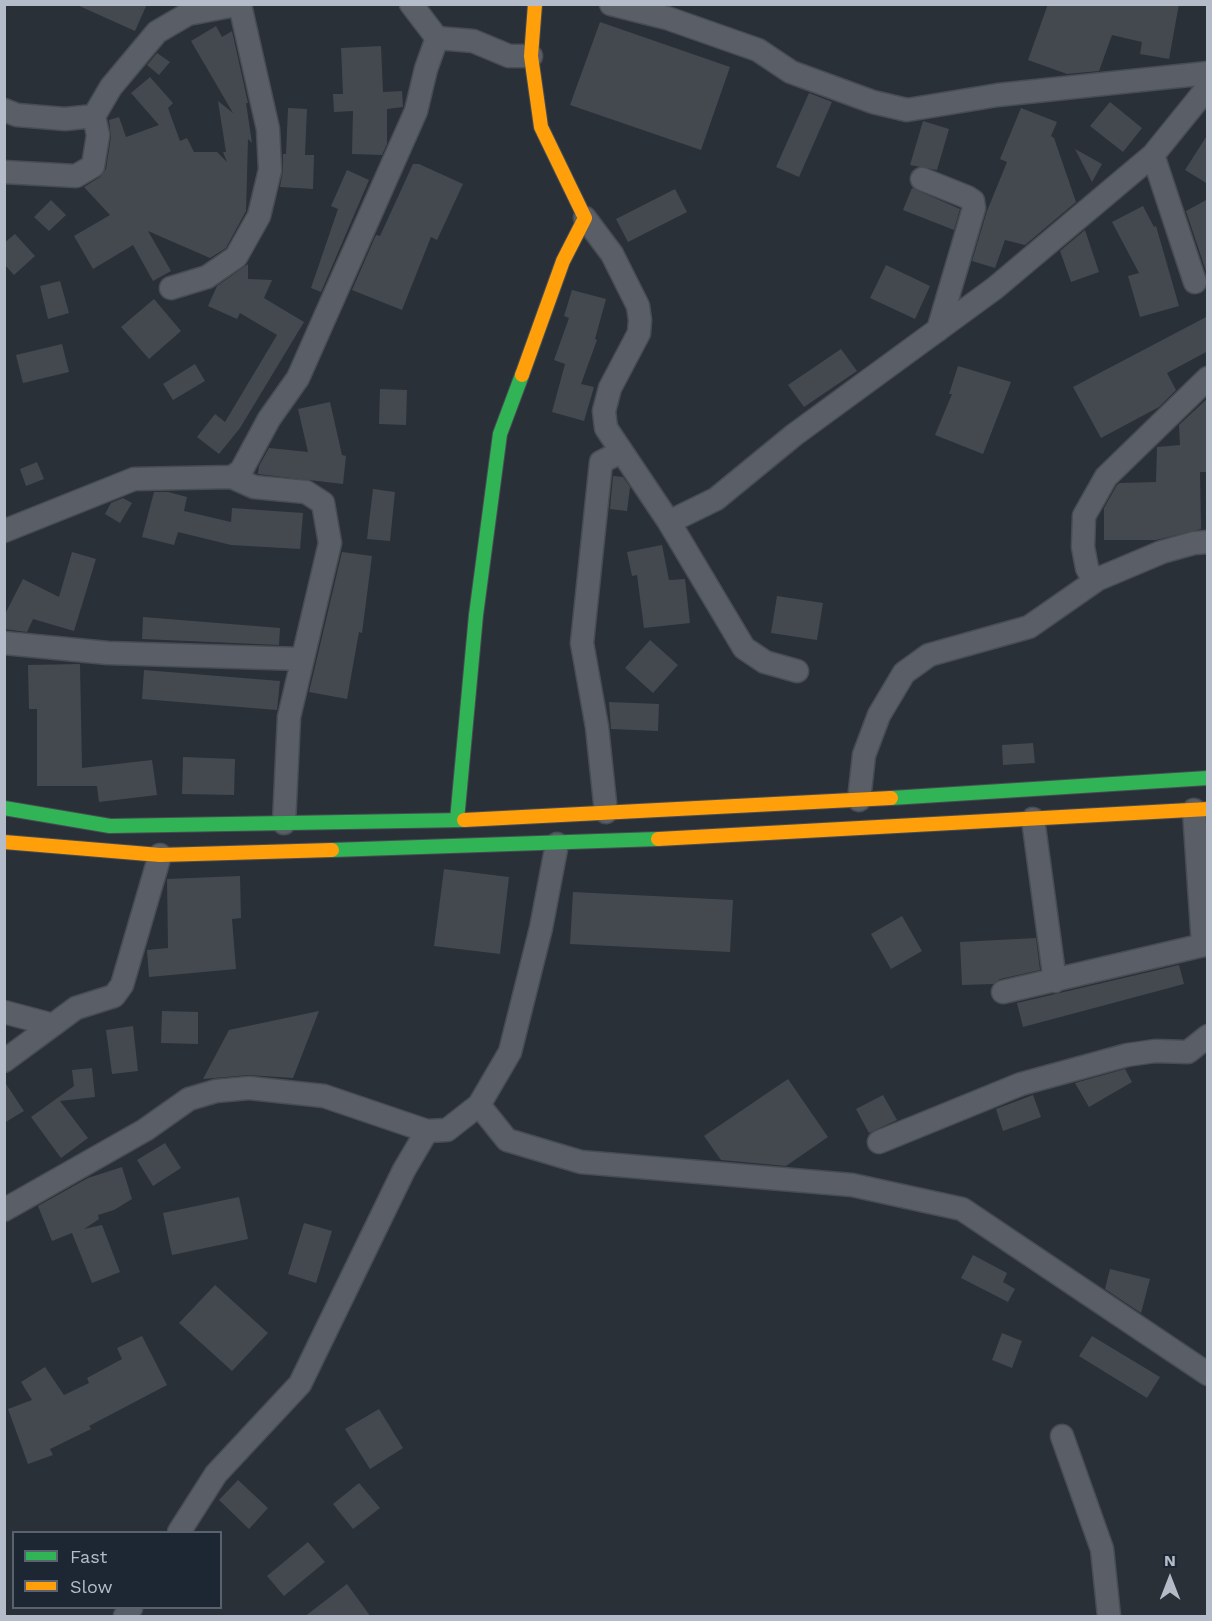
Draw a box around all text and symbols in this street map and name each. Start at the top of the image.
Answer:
legend [12,1531,222,1609]
text: Fast [70,1546,107,1567]
north arrow [1140,1549,1200,1609]
text: N [1164,1551,1176,1570]
text: Slow [70,1576,113,1597]

